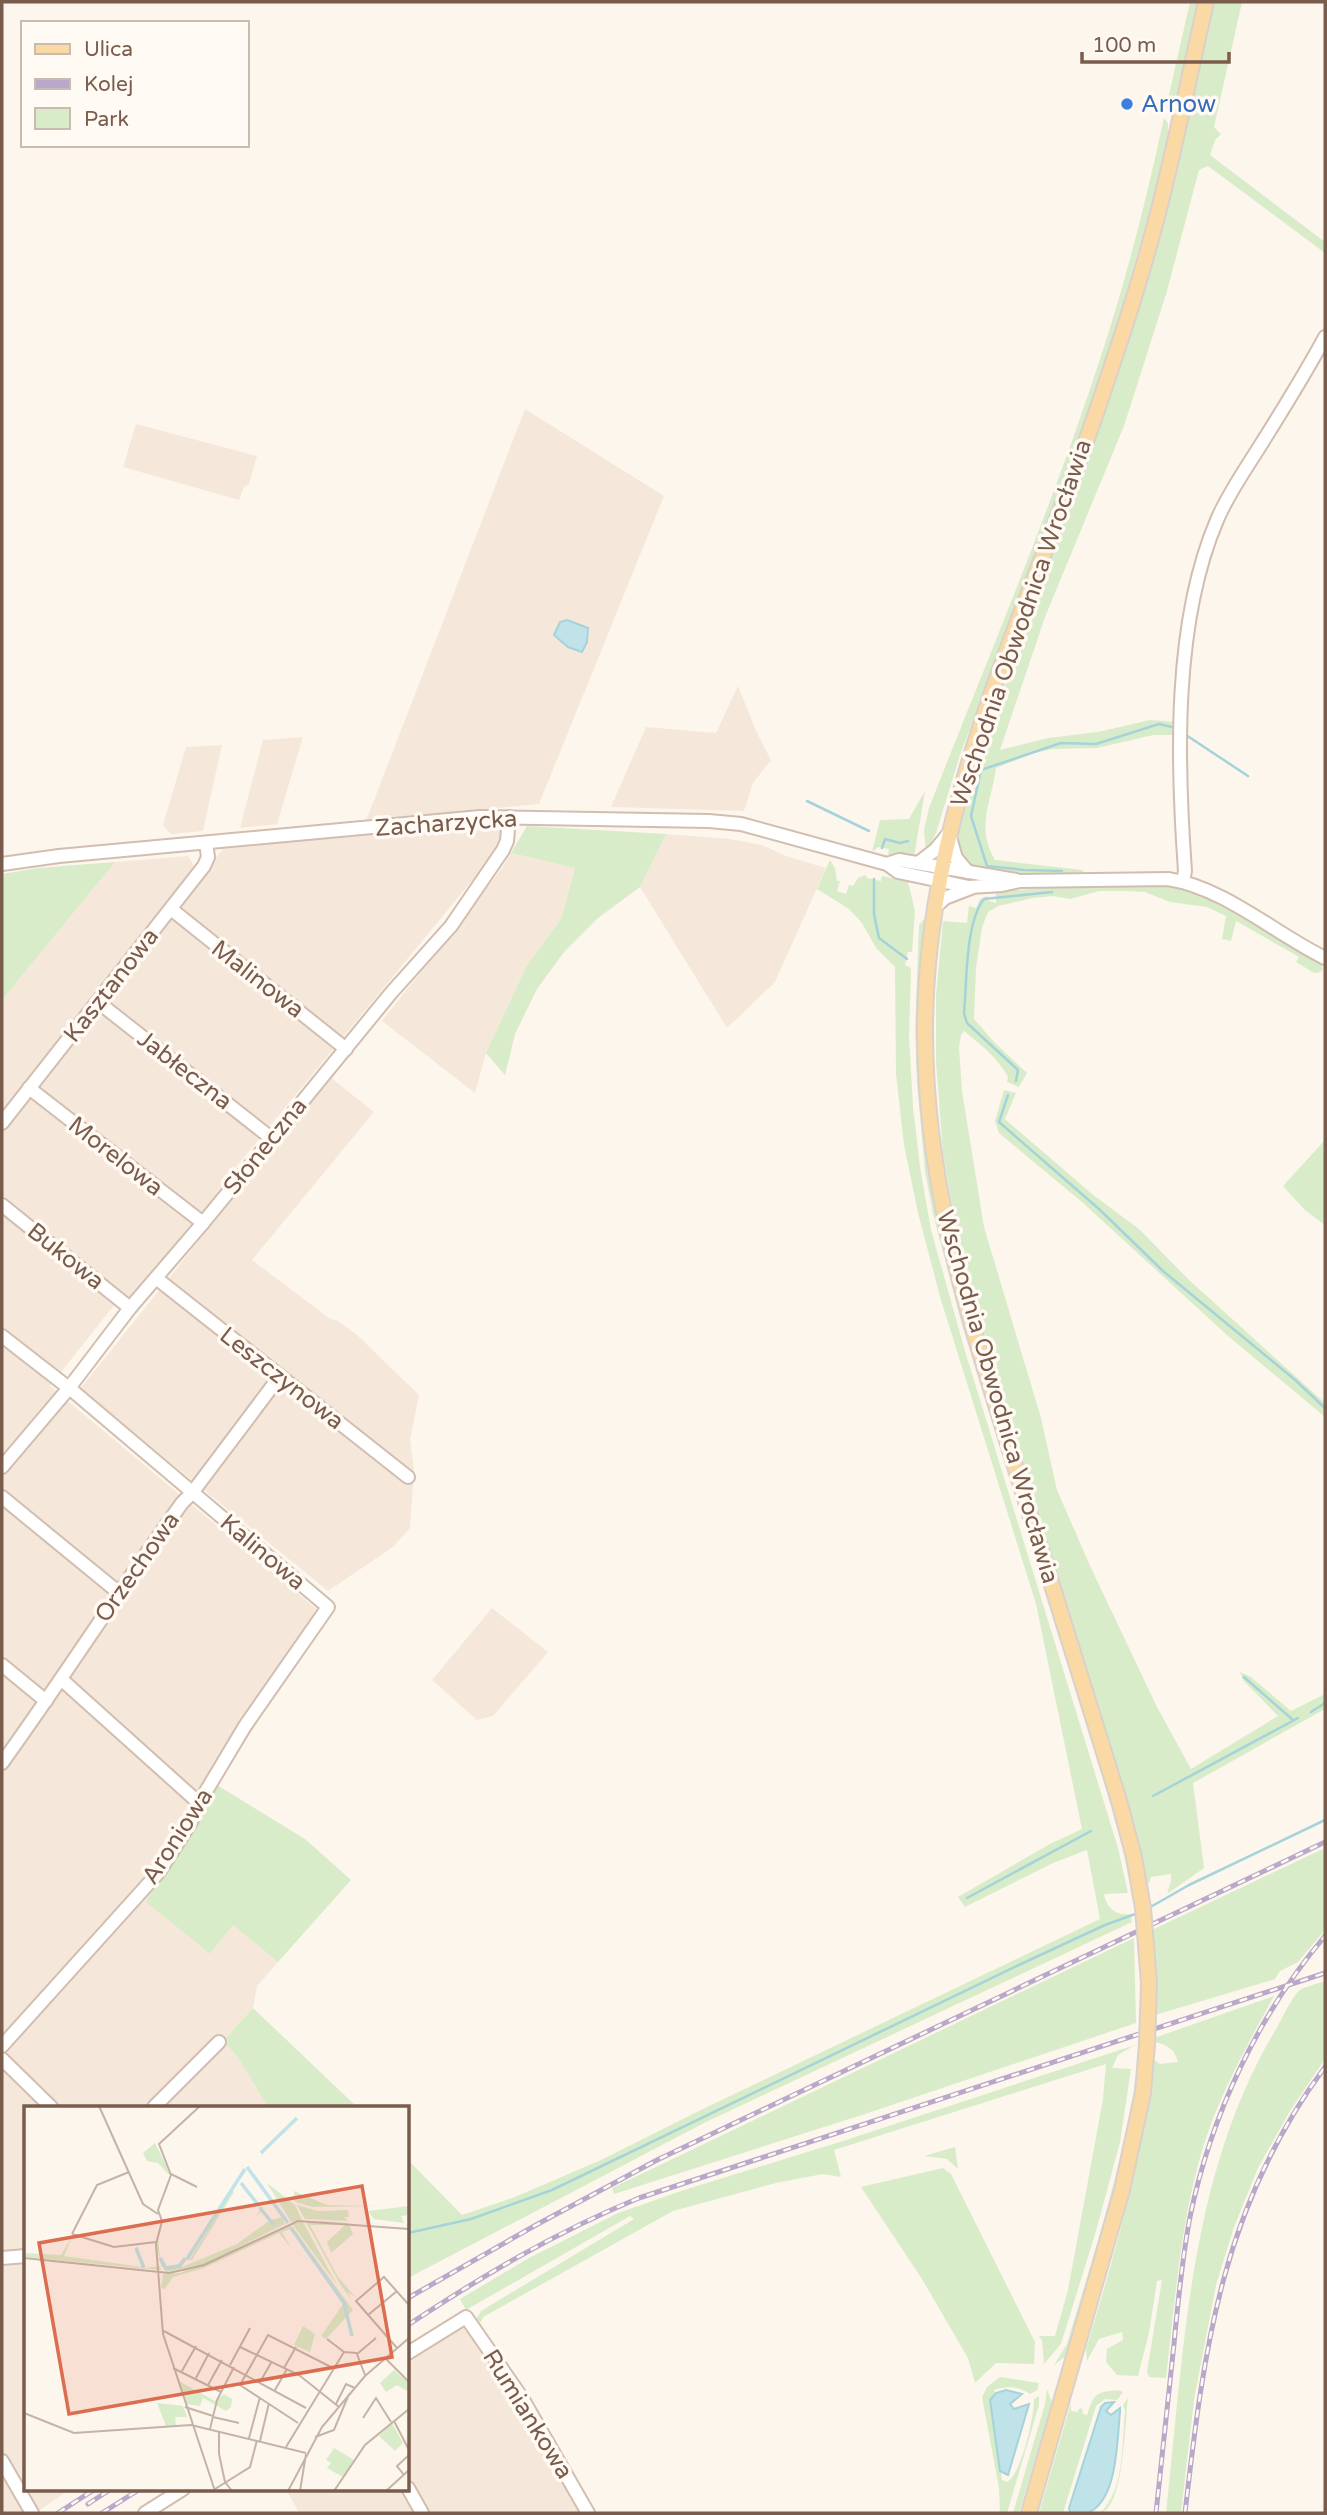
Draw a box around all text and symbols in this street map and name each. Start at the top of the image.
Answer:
legend [21,21,248,147]
scale bar [1082,21,1229,65]
text: 100 m [1092,33,1156,58]
text: Ulica [84,37,133,62]
text: Kolej [84,72,133,97]
place label: Arnow [1141,90,1216,119]
marker: Arnow [1119,96,1135,112]
text: Park [84,107,129,132]
street label: Wschodnia Obwodnica Wrocławia [945,436,1098,811]
street label: Zacharzycka [374,804,518,843]
street label: Kasztanowa [58,922,165,1048]
street label: Malinowa [205,934,310,1025]
street label: Jabłeczna [131,1024,238,1116]
street label: Słoneczna [217,1092,313,1201]
street label: Morelowa [62,1110,169,1202]
street label: Wschodnia Obwodnica Wrocławia [930,1207,1065,1587]
street label: Bukowa [21,1217,110,1296]
street label: Leszczynowa [214,1321,350,1436]
street label: Orzechowa [89,1506,186,1628]
street label: Kalinowa [214,1508,311,1597]
street label: Aroniowa [136,1783,219,1890]
inset map [24,2106,410,2490]
street label: Rumiankowa [476,2344,579,2484]

